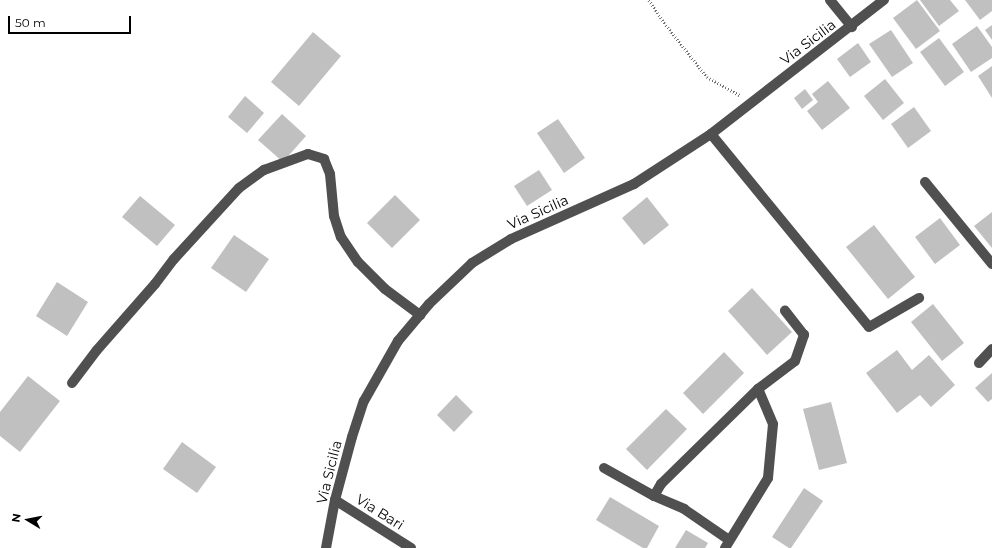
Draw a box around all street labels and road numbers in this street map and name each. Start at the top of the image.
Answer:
street label: Via Sicilia [777,16,839,68]
street label: Via Sicilia [505,191,571,233]
street label: Via Sicilia [313,438,345,506]
street label: Via Bari [353,491,407,533]

